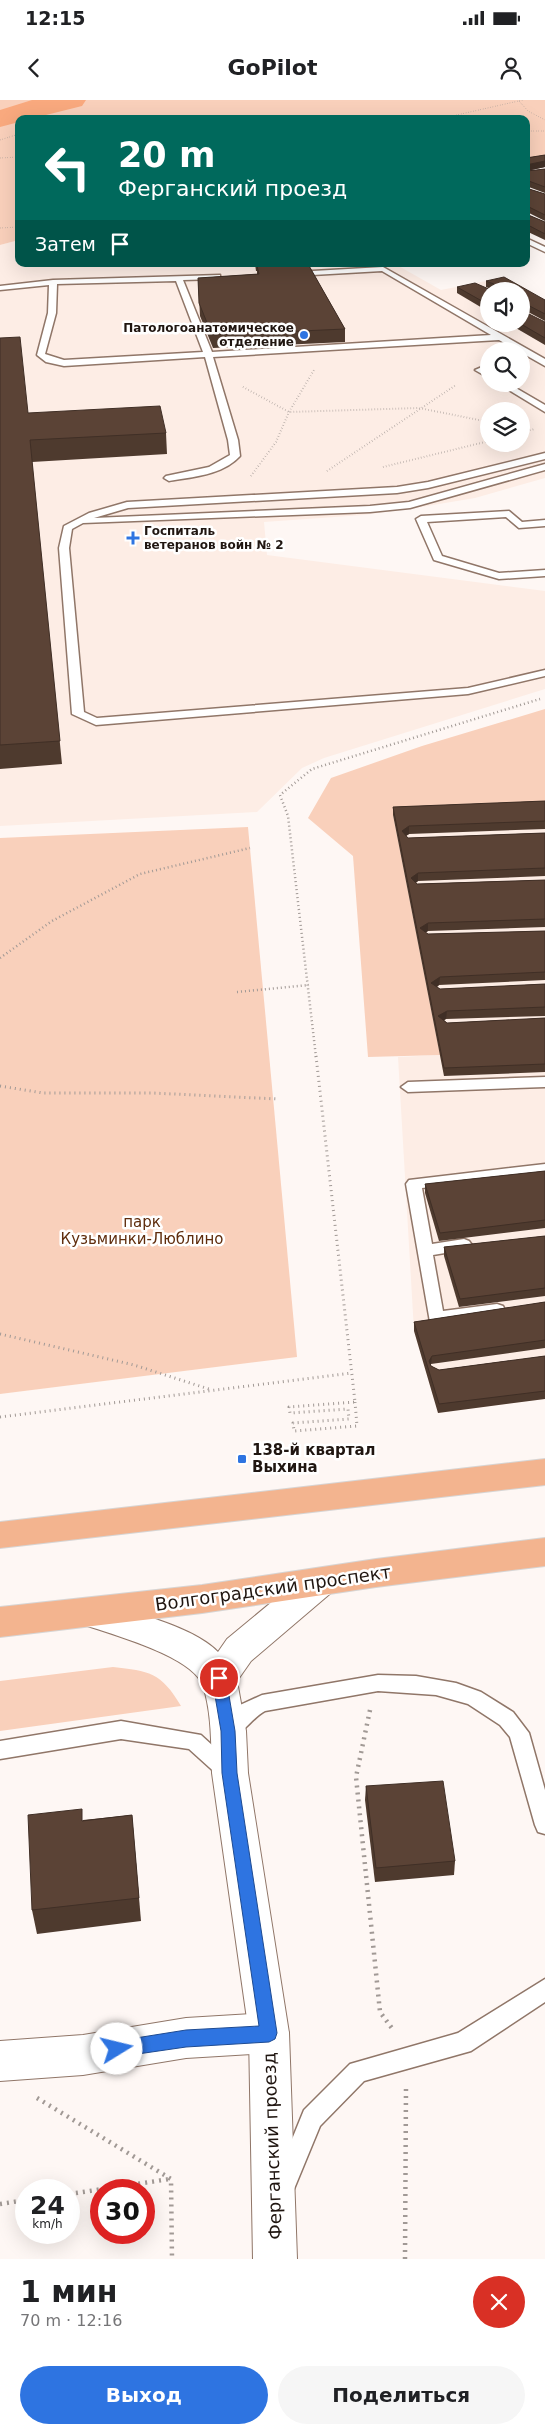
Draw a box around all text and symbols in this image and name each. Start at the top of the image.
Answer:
text: 12:15 [25,7,85,29]
icon: back [20,54,48,82]
icon: person [497,54,525,82]
text: GoPilot [227,55,318,80]
icon: left [35,135,100,200]
text: 20 m [118,135,215,175]
text: Ферганский проезд [118,176,347,201]
icon: arrive [106,230,134,258]
text: Затем [35,233,96,255]
map controls [480,282,530,452]
button: sound [480,282,530,332]
place label: Патологоанатомическое отделение [123,321,294,349]
marker: Патологоанатомическое отделение [298,329,310,341]
button: search [480,342,530,392]
button: layers [480,402,530,452]
place label: Госпиталь ветеранов войн № 2 [144,524,284,552]
marker: Госпиталь ветеранов войн № 2 [126,531,140,545]
park label: парк Кузьминки-Люблино [61,1213,223,1248]
place label: 138-й квартал Выхина [252,1441,376,1476]
marker: 138-й квартал Выхина [236,1453,248,1465]
street label: Волгоградский проспект [154,1561,392,1615]
pin [198,1657,240,1699]
icon: arrive [205,1664,233,1692]
position arrow [90,2022,142,2074]
street label: Ферганский проезд [258,2052,286,2240]
speed limit sign: 30 [90,2179,155,2244]
text: 24 [30,2191,65,2220]
text: km/h [32,2217,63,2231]
text: 1 мин [20,2274,118,2309]
button: close [473,2276,525,2328]
text: 70 m · 12:16 [20,2311,122,2330]
button: Выход [20,2366,268,2424]
button: Поделиться [278,2366,525,2424]

